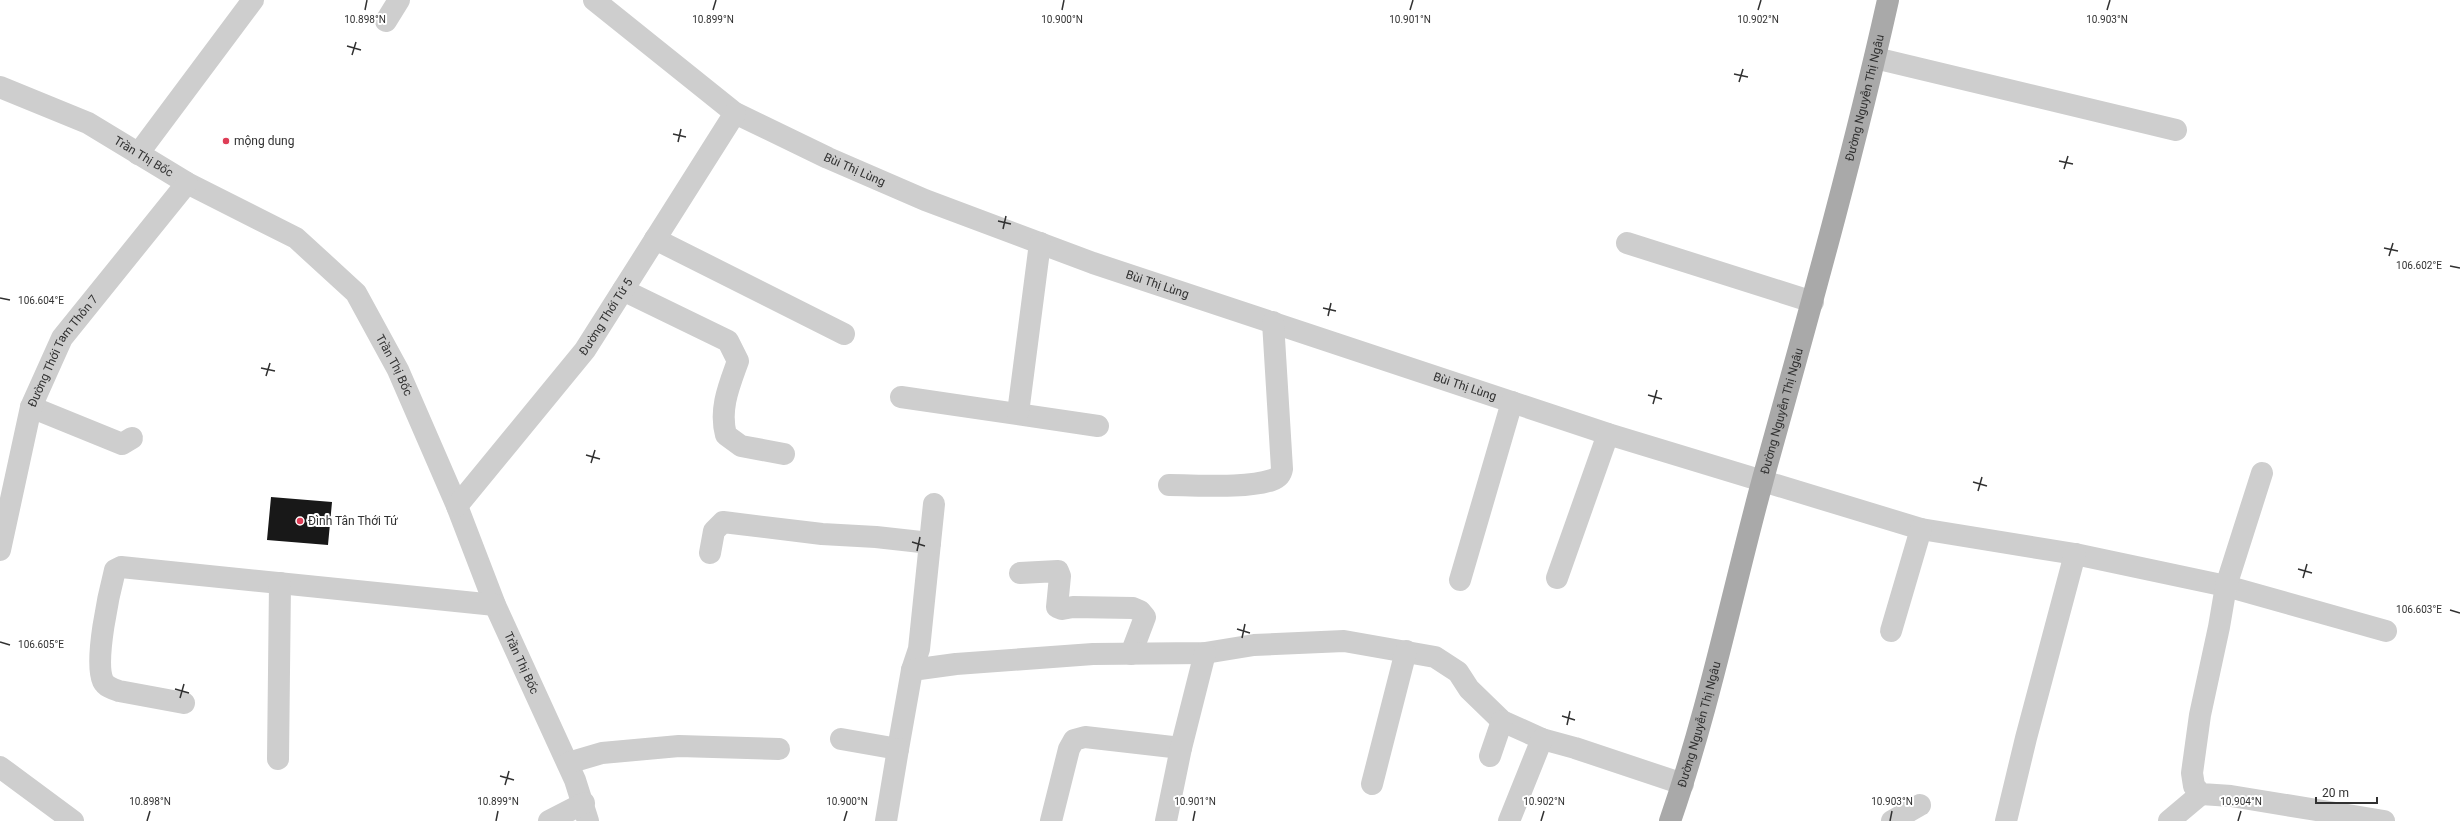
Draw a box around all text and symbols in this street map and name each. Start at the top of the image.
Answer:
text: 10.898°N [344,14,386,25]
text: 10.899°N [692,14,734,25]
text: 10.900°N [1041,14,1083,25]
text: 10.901°N [1389,14,1431,25]
text: 10.902°N [1737,14,1779,25]
text: 10.903°N [2086,14,2128,25]
street label: Đường Nguyễn Thị Ngâu [1842,33,1887,163]
street label: Trần Thị Bốc [111,133,176,180]
place label: mộng dung [234,134,294,148]
marker: mộng dung [221,136,231,146]
street label: Bùi Thị Lùng [821,150,888,189]
text: 106.602°E [2396,260,2442,271]
street label: Bùi Thị Lùng [1124,267,1191,301]
street label: Đường Thới Tứ 5 [576,275,636,358]
street label: Đường Thới Tam Thôn 7 [25,292,101,409]
text: 106.604°E [18,295,64,306]
street label: Trần Thị Bốc [373,332,415,398]
street label: Đường Nguyễn Thị Ngâu [1758,346,1806,476]
street label: Bùi Thị Lùng [1432,369,1498,403]
place label: Đình Tân Thới Tứ [308,514,398,528]
marker: Đình Tân Thới Tứ [295,516,305,526]
text: 106.603°E [2396,604,2442,615]
street label: Trần Thị Bốc [501,630,542,696]
text: 106.605°E [18,639,64,650]
street label: Đường Nguyễn Thị Ngâu [1675,660,1724,789]
scale bar [2316,779,2377,805]
text: 20 m [2322,786,2349,800]
text: 10.898°N [129,796,171,807]
text: 10.899°N [477,796,519,807]
text: 10.900°N [826,796,868,807]
text: 10.901°N [1174,796,1216,807]
text: 10.902°N [1523,796,1565,807]
text: 10.903°N [1871,796,1913,807]
text: 10.904°N [2220,796,2262,807]

